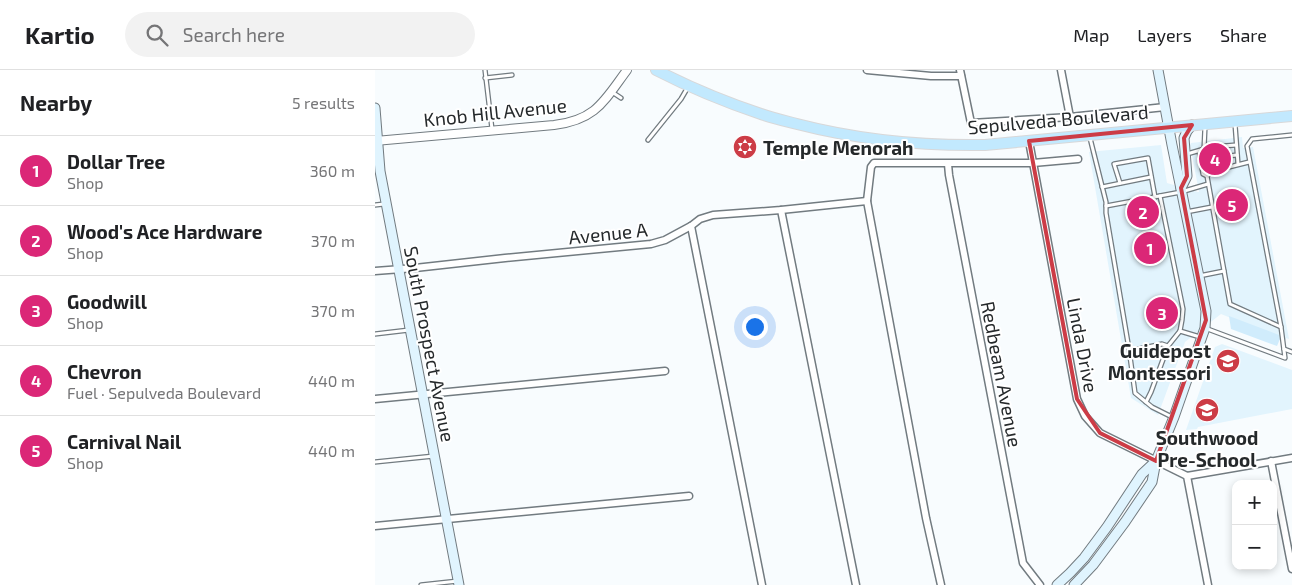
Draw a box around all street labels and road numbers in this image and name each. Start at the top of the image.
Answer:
street label: Knob Hill Avenue [422,93,568,131]
street label: Sepulveda Boulevard [967,100,1149,138]
street label: Avenue A [567,217,649,249]
street label: South Prospect Avenue [400,244,460,444]
street label: Linda Drive [1063,296,1103,394]
street label: Redbeam Avenue [977,299,1027,449]

